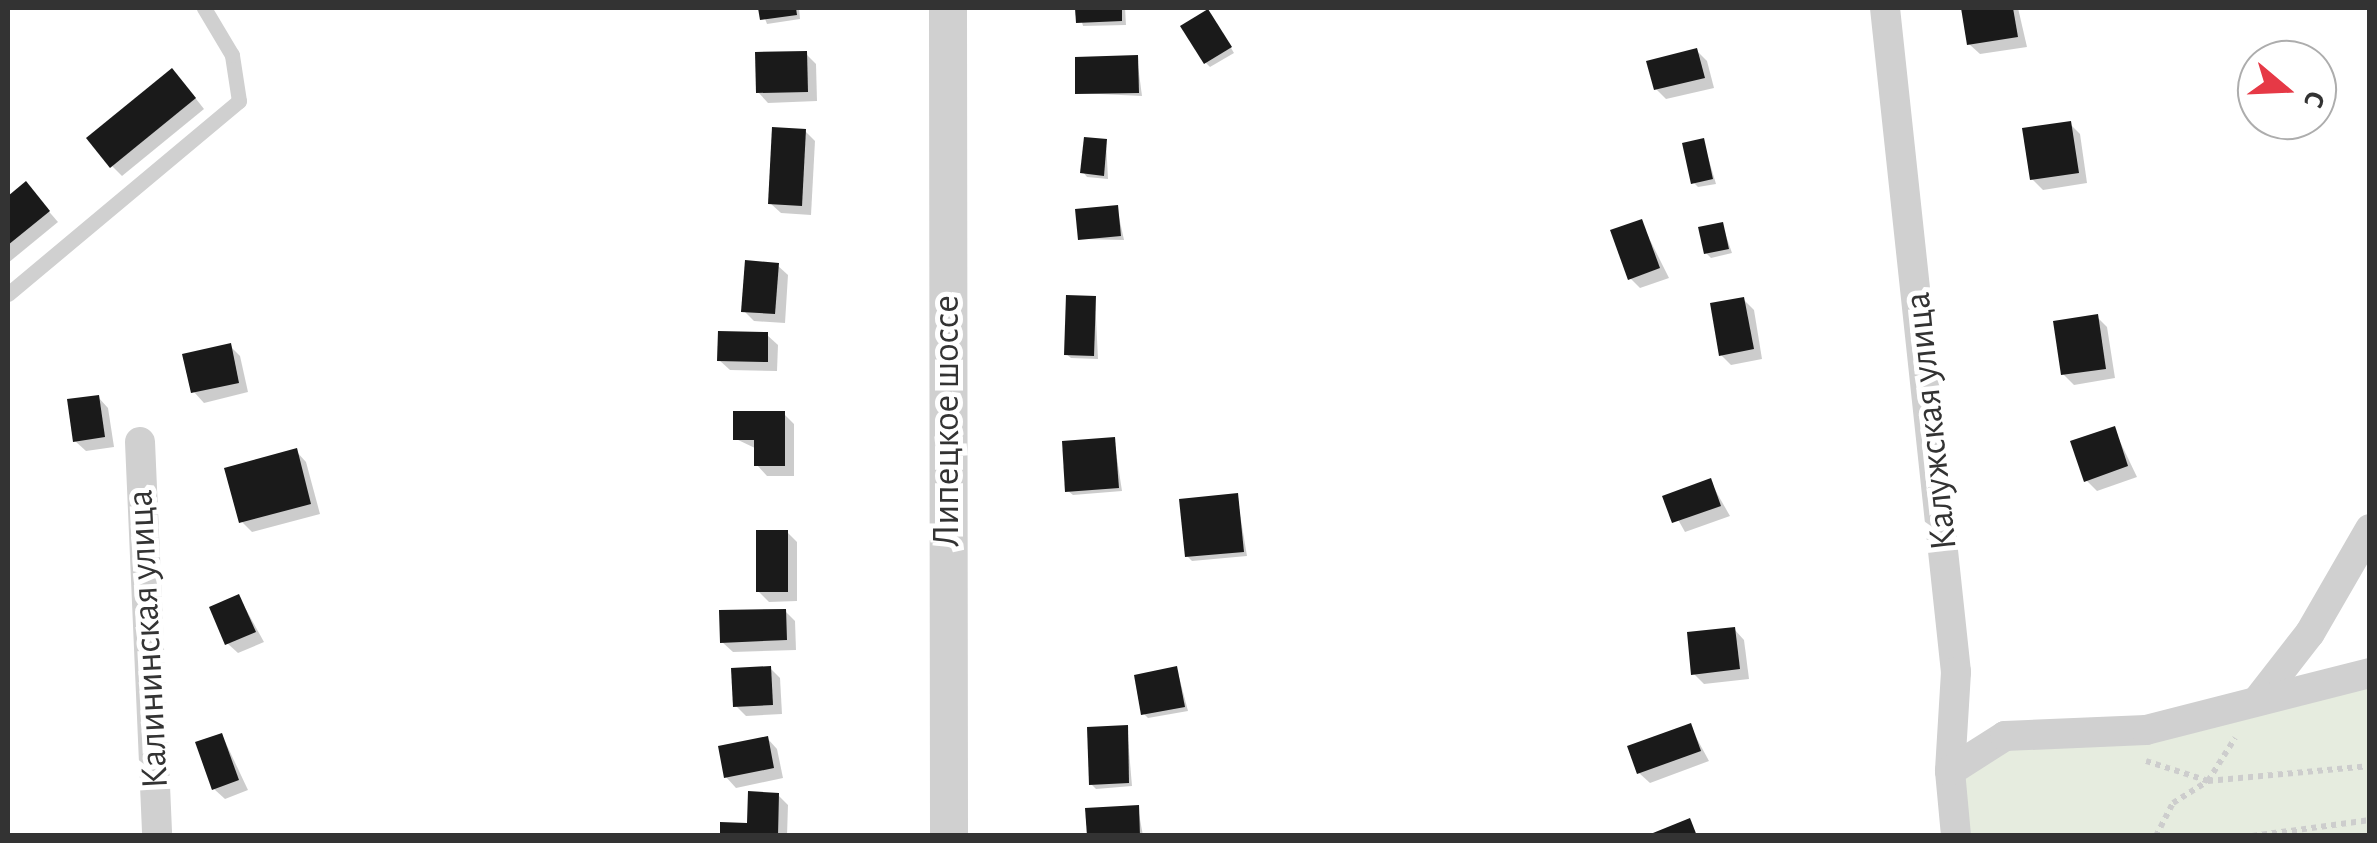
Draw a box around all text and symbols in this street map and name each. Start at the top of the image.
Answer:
north arrow [2237,40,2337,140]
text: С [2298,87,2329,111]
street label: Калужская улица [1896,290,1968,552]
street label: Липецкое шоссе [925,295,971,547]
street label: Калининская улица [118,488,180,790]

